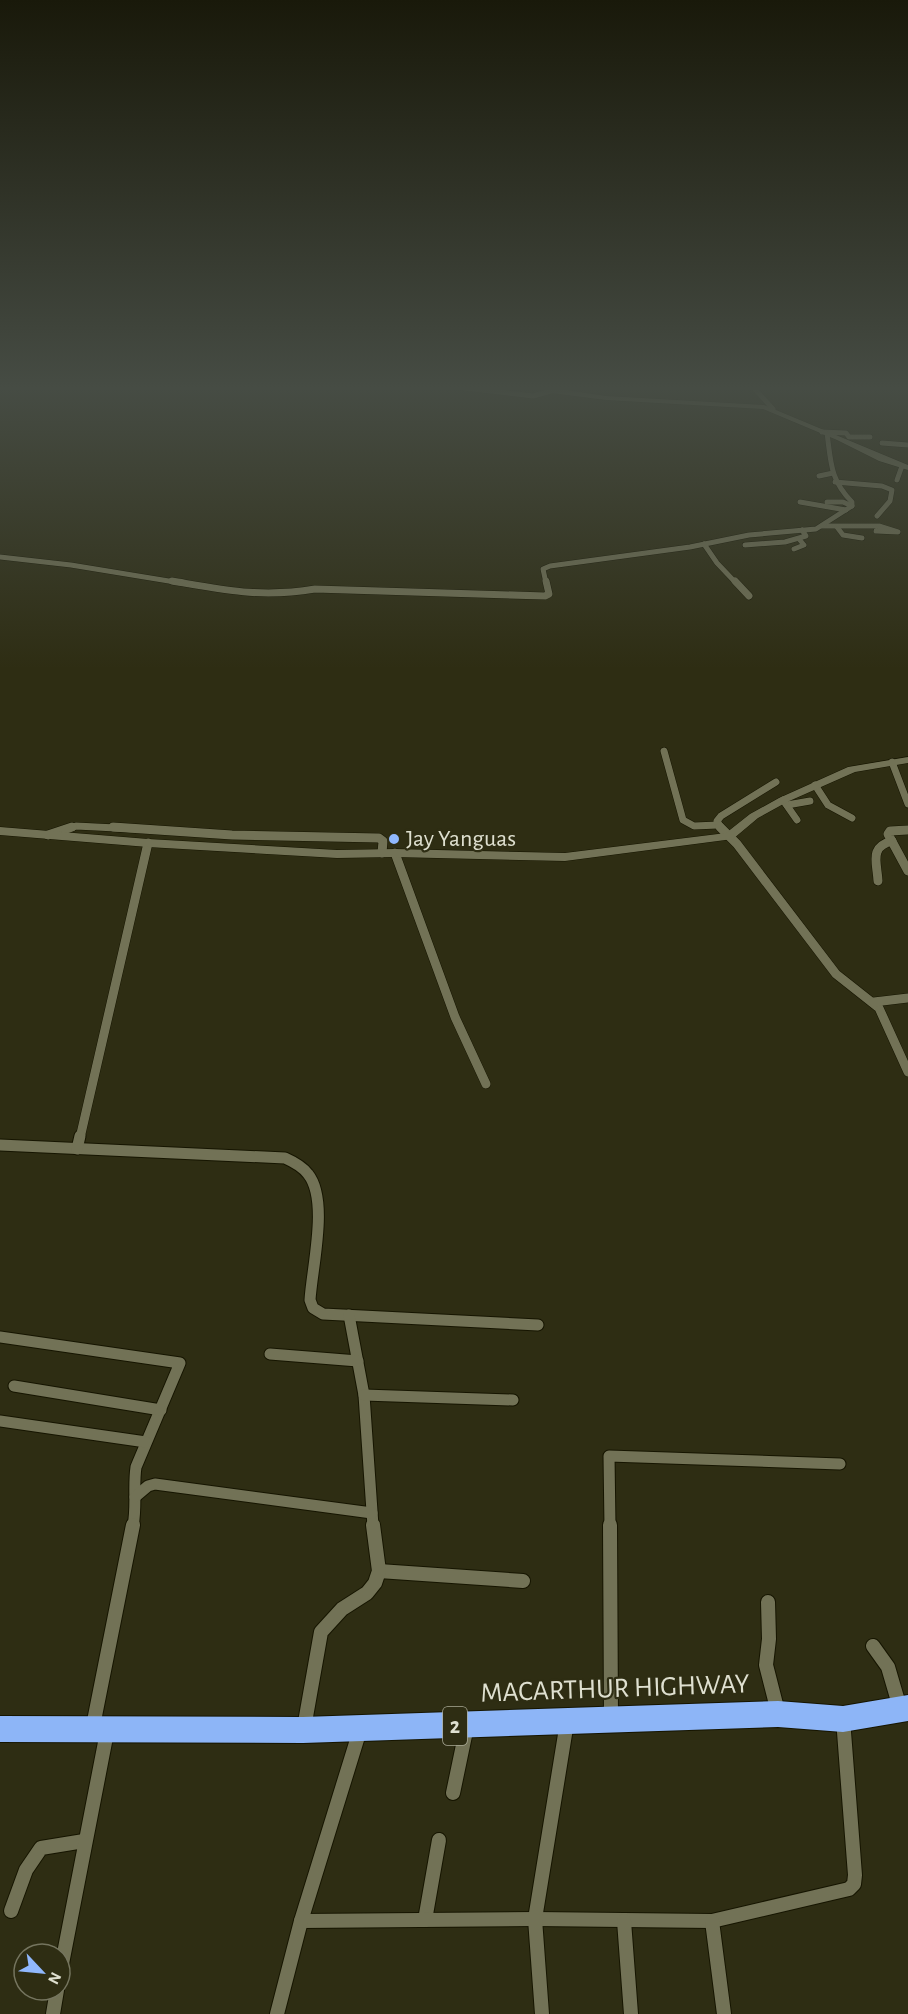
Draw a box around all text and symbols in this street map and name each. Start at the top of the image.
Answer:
place label: Jay Yanguas [406,827,516,851]
marker: Jay Yanguas [387,832,401,846]
street label: MACARTHUR HIGHWAY [480,1670,750,1708]
road number: 2 [443,1707,467,1745]
north arrow [12,1942,72,2002]
text: N [45,1970,64,1987]

